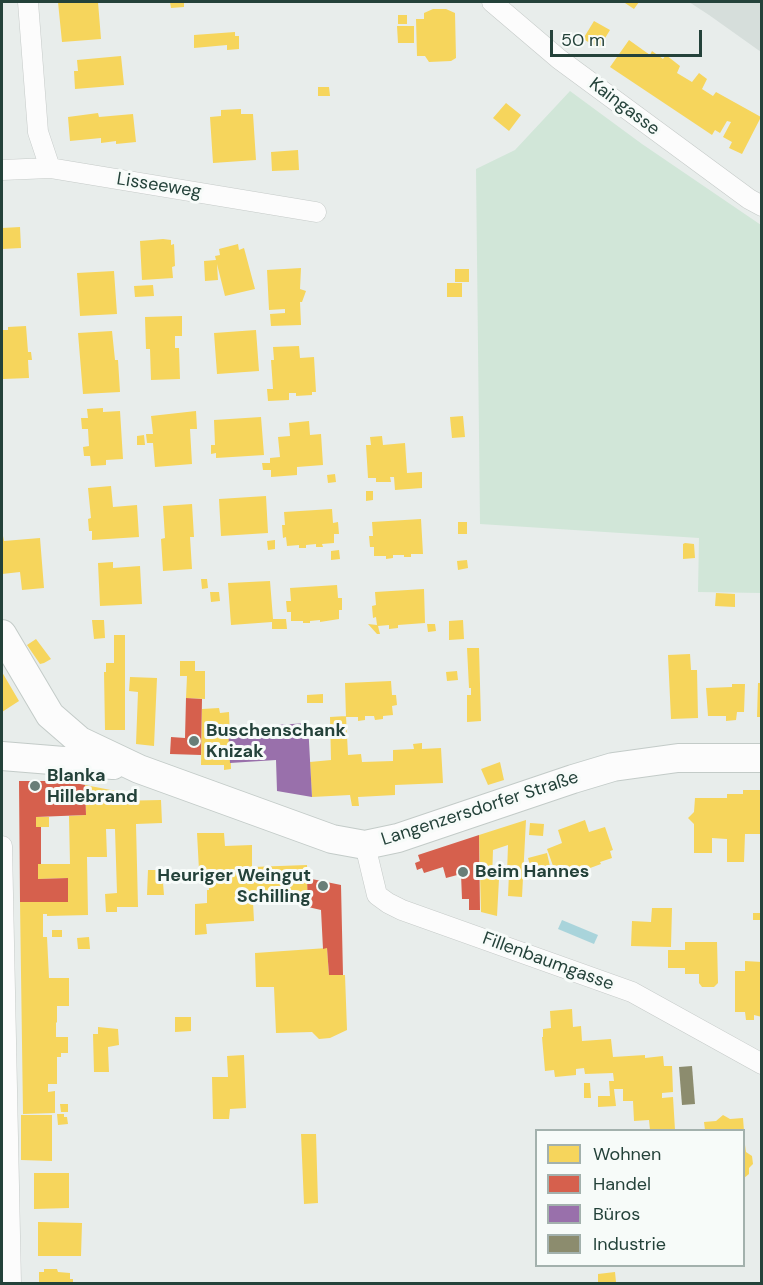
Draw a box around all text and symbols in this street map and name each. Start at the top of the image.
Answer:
scale bar [553,18,704,56]
text: 50 m [561,28,605,52]
street label: Kaingasse [584,73,664,141]
street label: Lisseeweg [115,169,203,203]
place label: Buschenschank Knizak [206,720,346,762]
marker: Buschenschank Knizak [187,734,201,748]
place label: Blanka Hillebrand [47,765,138,808]
street label: Langenzersdorfer Straße [379,767,581,851]
marker: Blanka Hillebrand [28,779,42,793]
place label: Beim Hannes [475,861,589,883]
place label: Heuriger Weingut Schilling [157,865,311,908]
marker: Beim Hannes [456,865,470,879]
marker: Heuriger Weingut Schilling [316,879,330,893]
street label: Fillenbaumgasse [479,928,617,996]
legend [535,1129,745,1267]
text: Wohnen [593,1142,661,1166]
text: Handel [593,1172,651,1196]
text: Büros [593,1202,640,1226]
text: Industrie [593,1232,666,1256]

